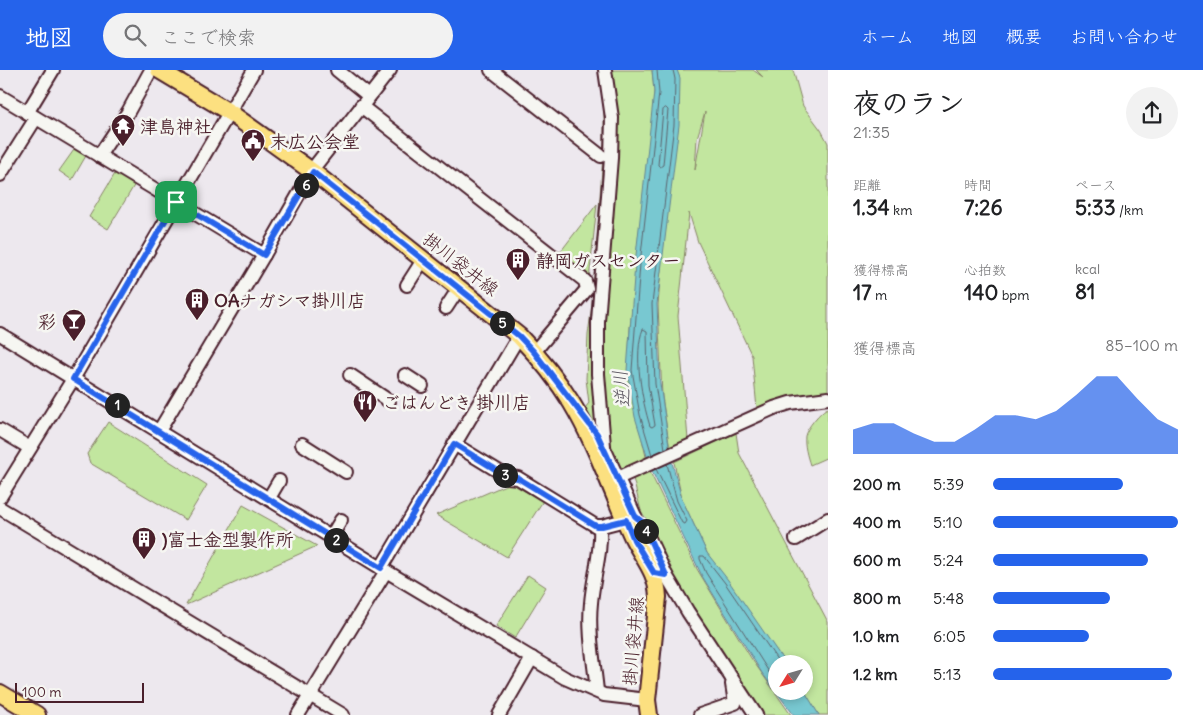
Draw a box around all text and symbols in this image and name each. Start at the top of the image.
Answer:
search box [103,13,453,58]
icon: search [121,21,149,49]
text: 地図 [25,22,73,52]
text: ここで検索 [161,25,256,49]
text: ホーム [861,25,914,48]
text: 地図 [942,25,978,48]
text: 概要 [1006,25,1042,48]
text: お問い合わせ [1070,25,1178,48]
text: 夜のラン [853,85,965,121]
button: share [1126,87,1178,139]
temple icon: 津島神社 [110,113,136,147]
place label: 津島神社 [140,115,212,138]
text: 21:35 [853,122,890,142]
public building icon: 末広公会堂 [240,128,266,162]
place label: 末広公会堂 [270,130,360,153]
pin: 6 [294,172,318,198]
text: 6 [302,176,311,194]
text: 距離 [853,176,881,194]
text: 時間 [964,176,992,194]
text: ペース [1075,176,1116,194]
pin [155,181,197,223]
icon: arrive [162,188,190,216]
text: 1.34 [853,194,890,221]
text: 7:26 [964,194,1003,221]
text: 5:33 [1075,194,1116,221]
text: km [890,201,913,219]
text: /km [1116,201,1144,219]
street label: 掛川袋井線 [418,227,504,301]
building icon: 静岡ガスセンター [505,247,531,281]
place label: 静岡ガスセンター [536,249,680,272]
text: kcal [1075,260,1100,278]
text: 獲得標高 [853,261,909,279]
text: 心拍数 [964,261,1006,279]
text: 81 [1075,278,1095,305]
text: 17 [853,279,872,306]
text: 140 [964,279,998,306]
text: m [872,286,887,304]
text: bpm [998,286,1030,304]
building icon: OAナガシマ掛川店 [184,287,210,321]
place label: OAナガシマ掛川店 [214,289,366,312]
bar icon: 彩 [61,308,87,342]
place label: 彩 [38,310,56,333]
pin: 5 [490,310,514,336]
text: 5 [498,314,507,332]
text: 85–100 m [1105,335,1178,355]
text: 獲得標高 [853,338,917,358]
water label: 逆川 [607,369,635,409]
restaurant icon: ごはんどき 掛川店 [352,389,378,423]
place label: ごはんどき 掛川店 [382,391,530,414]
pin: 1 [104,392,130,418]
text: 1 [115,396,120,414]
pin: 3 [492,462,518,488]
text: 3 [502,466,509,484]
text: 200 m [853,474,901,494]
text: 5:39 [933,474,964,494]
text: 400 m [853,512,901,532]
text: 5:10 [933,512,963,532]
pin: 4 [634,518,658,544]
text: 4 [642,522,651,540]
building icon: )富士金型製作所 [131,526,157,560]
place label: )富士金型製作所 [162,528,293,551]
pin: 2 [324,528,348,552]
text: 2 [333,531,340,549]
text: 600 m [853,550,901,570]
text: 5:24 [933,550,964,570]
text: 800 m [853,588,901,608]
text: 5:48 [933,588,964,608]
street label: 掛川袋井線 [618,595,648,687]
text: 1.0 km [853,626,899,646]
text: 6:05 [933,626,966,646]
north arrow [768,655,812,700]
map controls [768,655,813,700]
text: 1.2 km [853,664,897,684]
text: 5:13 [933,664,961,684]
scale bar [15,680,144,703]
text: 100 m [22,683,62,701]

